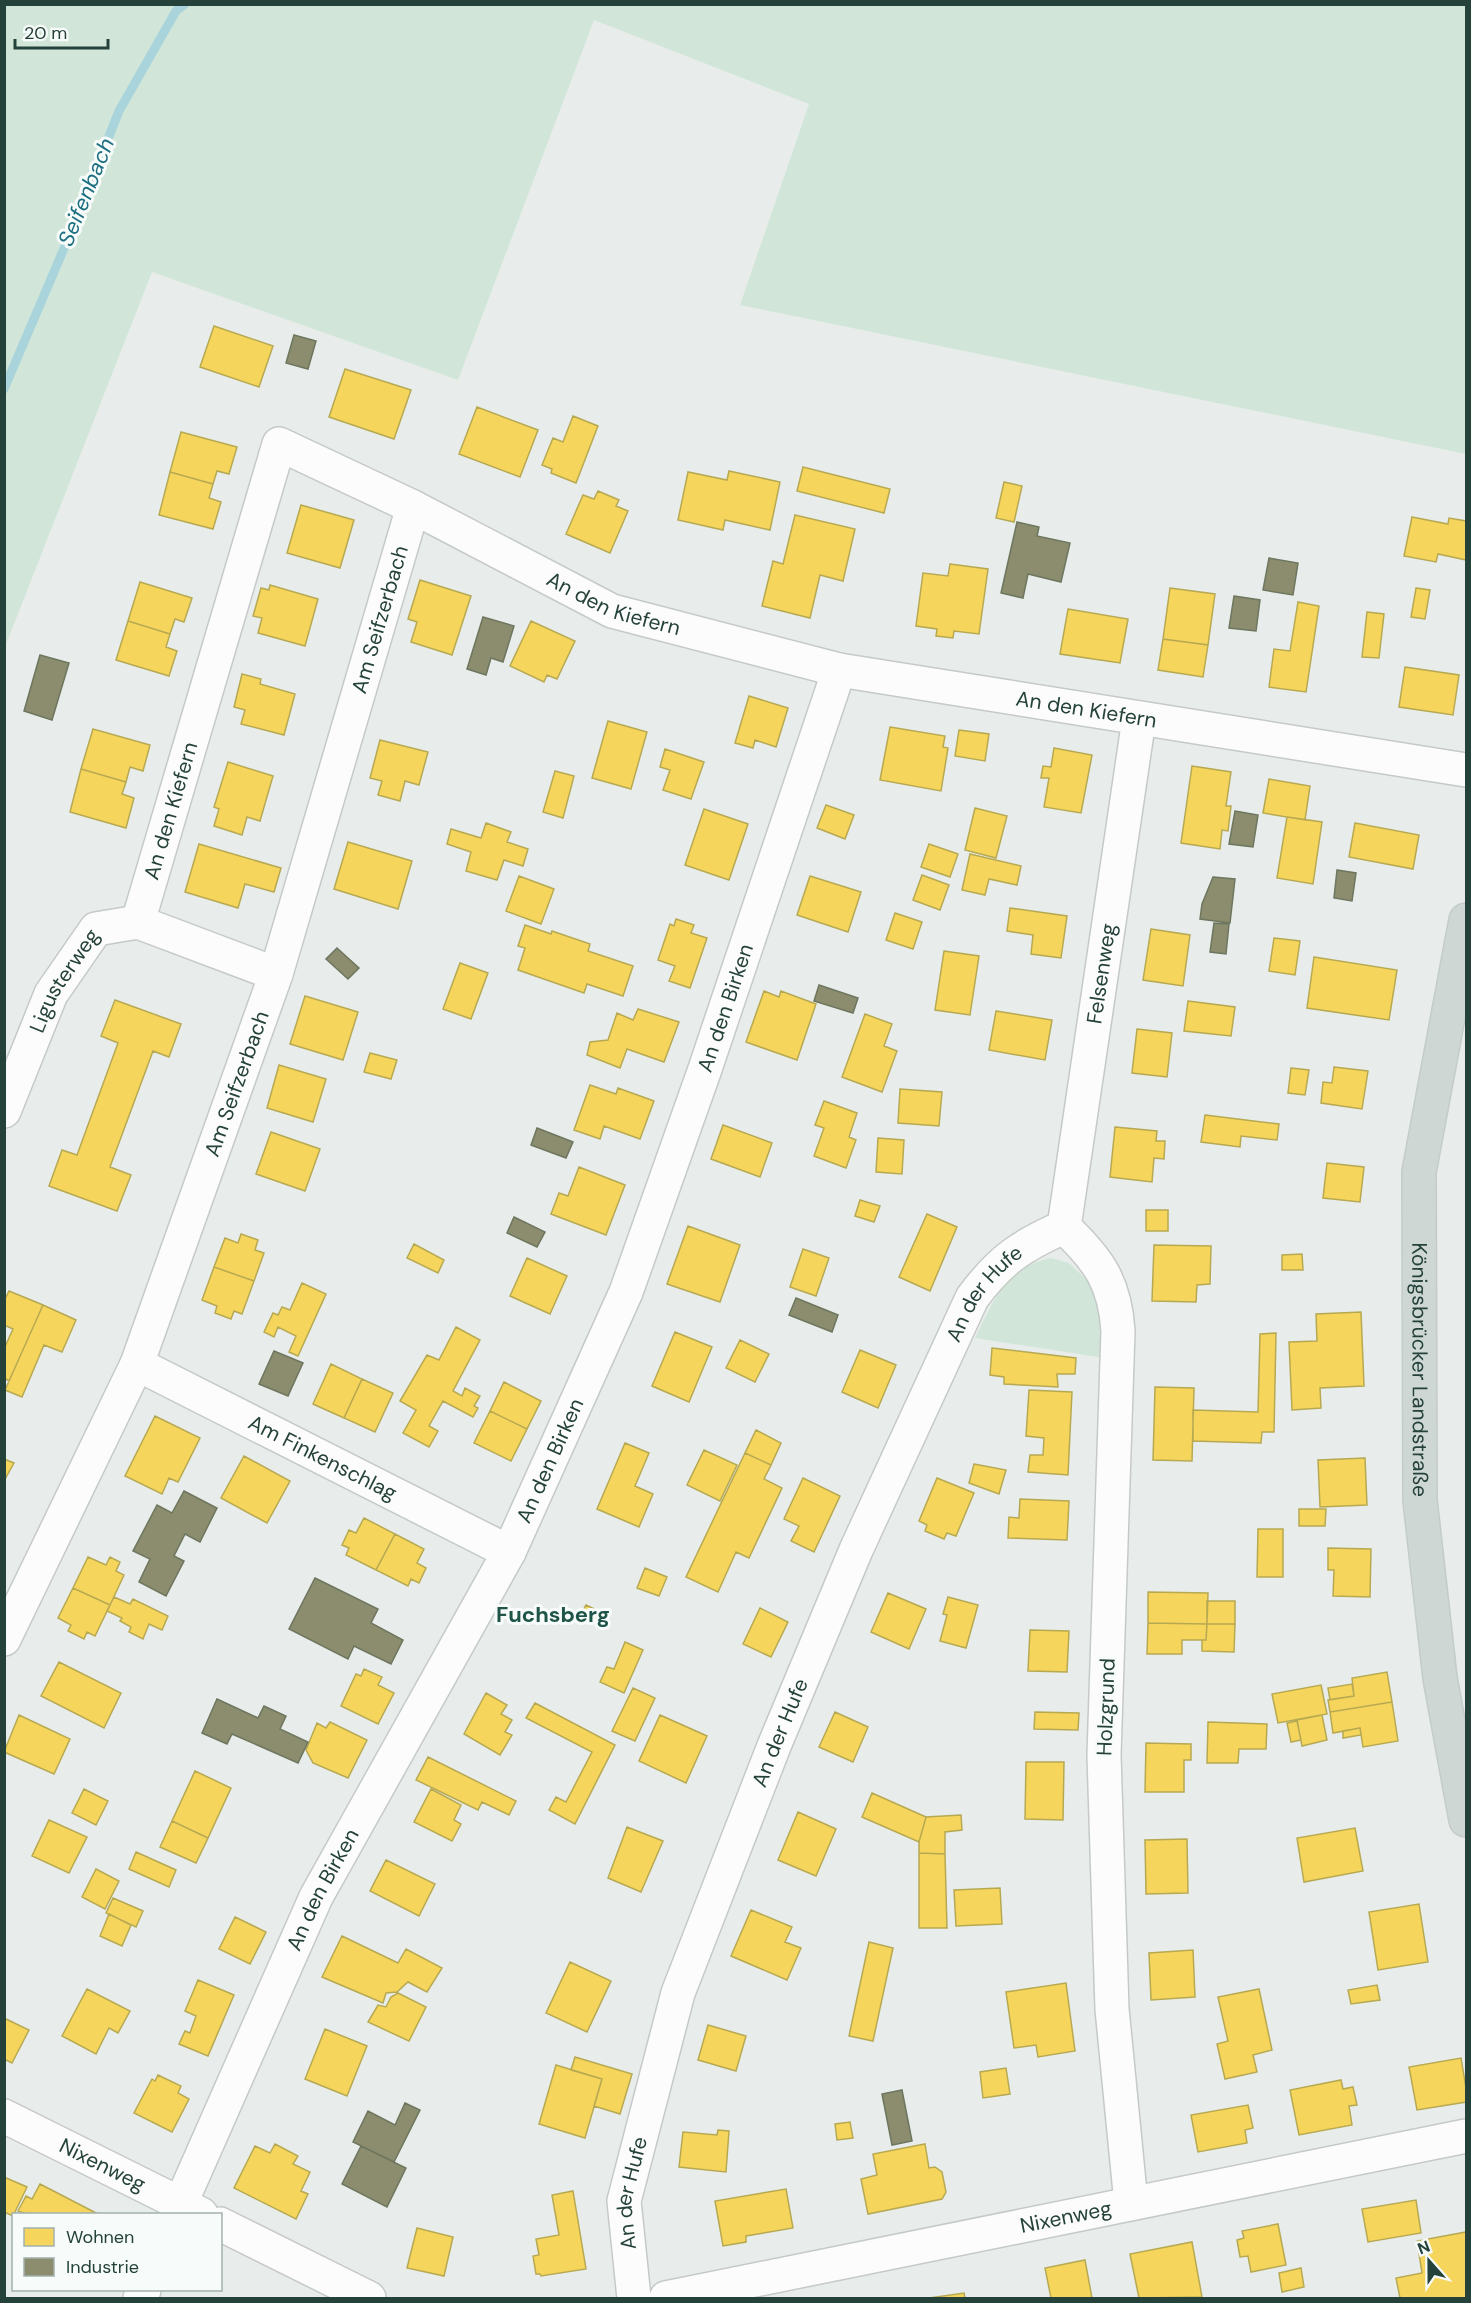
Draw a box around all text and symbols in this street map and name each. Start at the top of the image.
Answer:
scale bar [15,12,108,50]
text: 20 m [24,21,67,45]
water label: Seifenbach [51,134,121,250]
street label: Am Seifzerbach [345,542,415,697]
street label: An den Kiefern [542,565,683,642]
street label: An den Kiefern [1014,684,1159,734]
street label: An den Kiefern [137,739,204,883]
street label: Felsenweg [1080,921,1123,1026]
street label: Ligusterweg [23,923,106,1037]
street label: An den Birken [691,940,760,1076]
street label: Am Seifzerbach [198,1007,276,1160]
street label: An der Hufe [940,1238,1028,1346]
street label: Königsbrücker Landstraße [1405,1242,1434,1497]
street label: An den Birken [510,1394,590,1527]
street label: Am Finkenschlag [244,1409,402,1507]
district label: Fuchsberg [496,1600,610,1629]
street label: Holzgrund [1090,1658,1122,1756]
street label: An der Hufe [745,1674,815,1791]
street label: An den Birken [280,1824,365,1955]
street label: Nixenweg [55,2132,151,2198]
street label: An der Hufe [609,2133,654,2251]
street label: Nixenweg [1018,2194,1114,2240]
legend [12,2213,222,2291]
text: Wohnen [66,2225,134,2249]
north arrow [1399,2231,1459,2291]
text: N [1415,2236,1433,2259]
text: Industrie [66,2255,139,2279]

